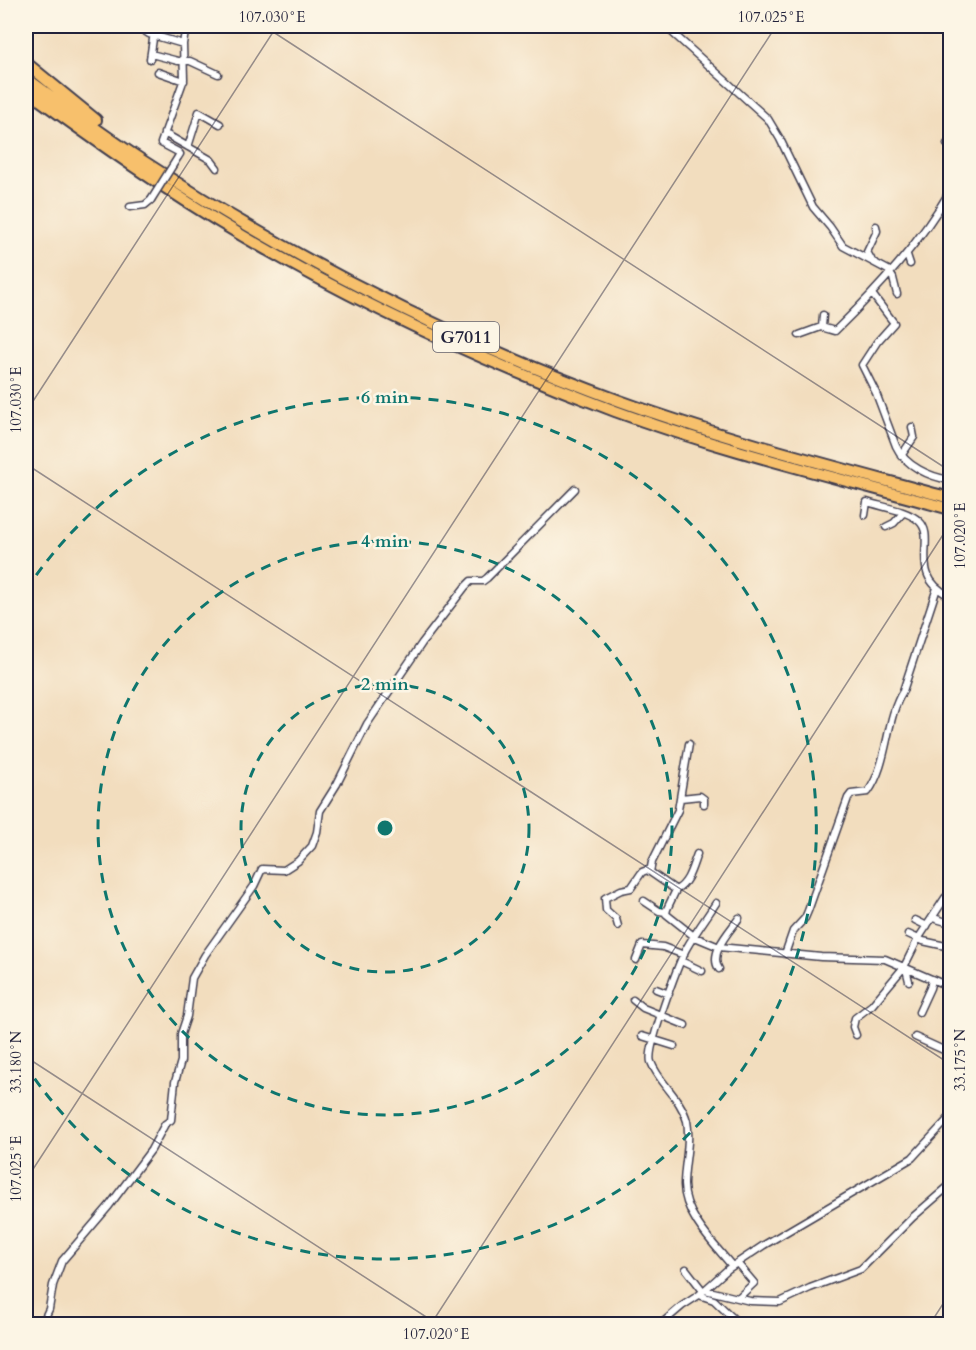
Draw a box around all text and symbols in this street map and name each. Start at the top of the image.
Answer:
text: 107.030°E [239,7,305,27]
text: 107.025°E [738,7,804,27]
road number: G7011 [433,322,499,352]
text: 107.030°E [6,367,26,433]
text: 6 min [361,385,409,410]
text: 107.020°E [950,503,970,569]
text: 4 min [361,529,409,554]
text: 2 min [361,672,409,697]
centre of rings [375,818,395,838]
text: 33.175°N [950,1028,970,1091]
text: 33.180°N [6,1030,26,1093]
text: 107.025°E [6,1136,26,1202]
text: 107.020°E [403,1324,469,1344]

